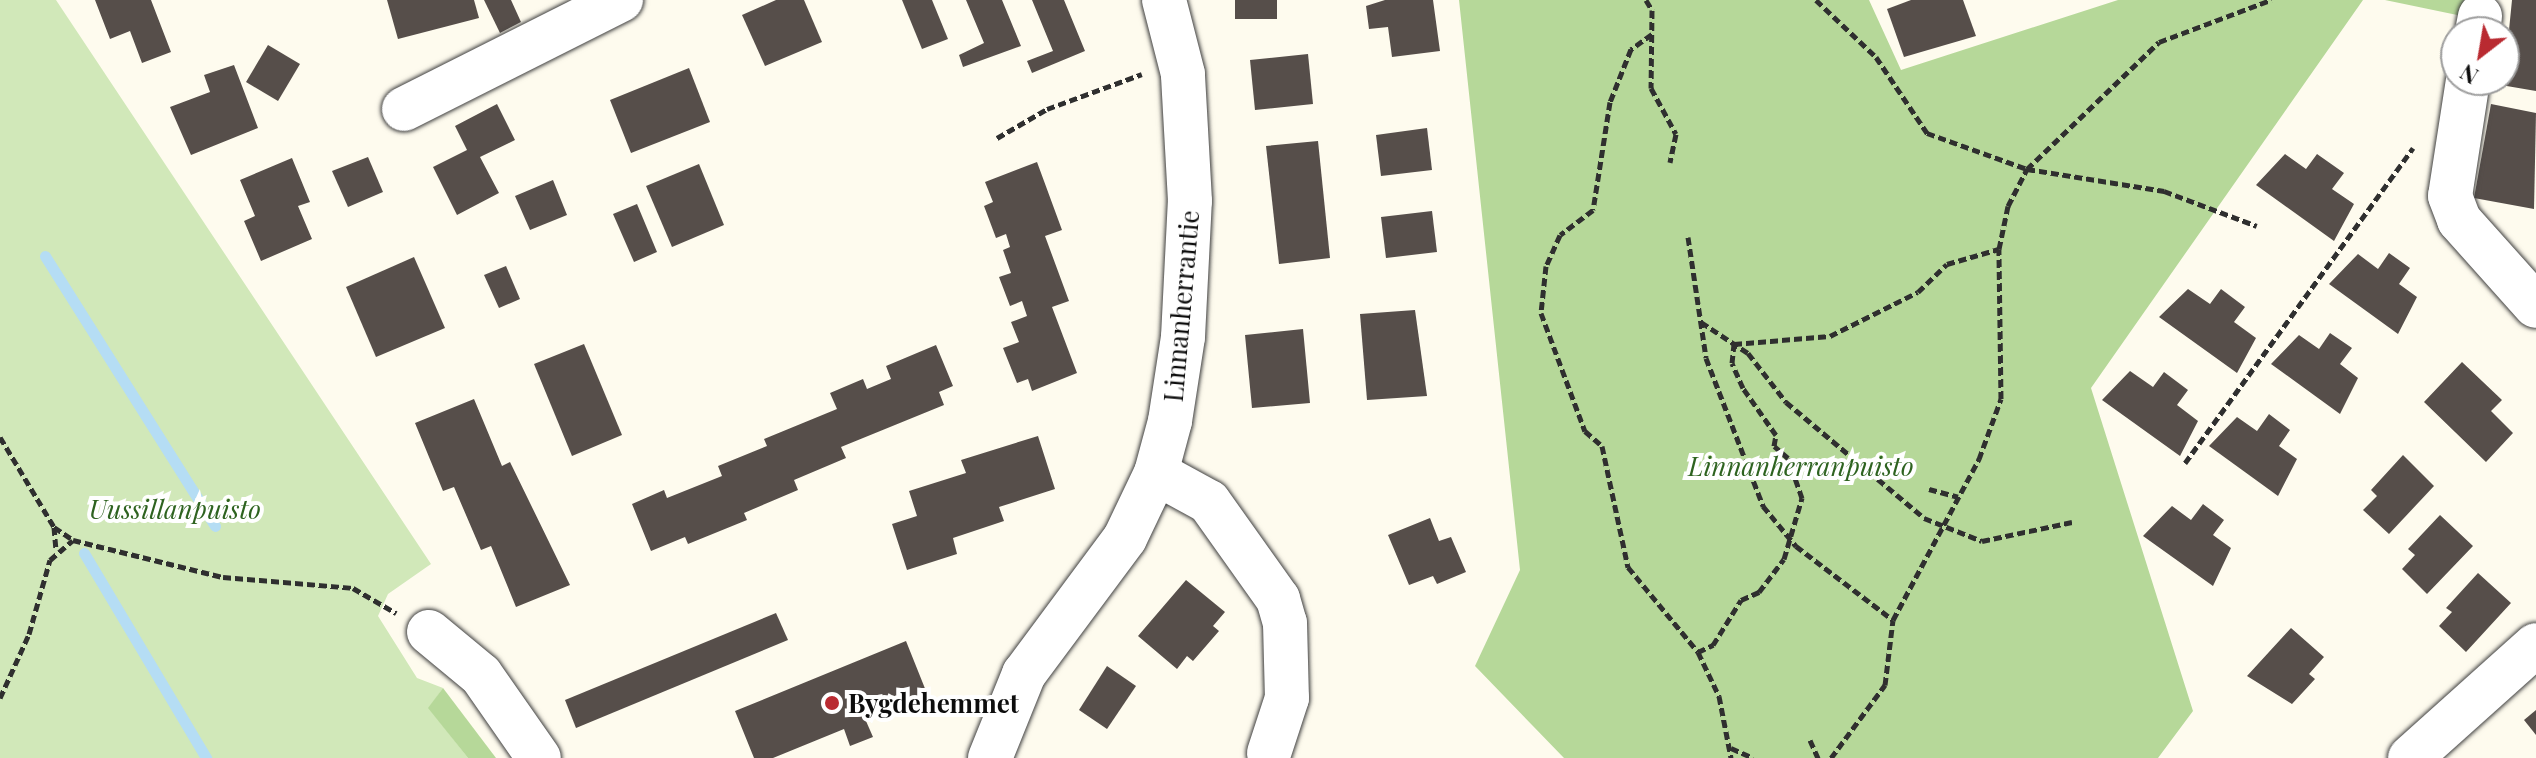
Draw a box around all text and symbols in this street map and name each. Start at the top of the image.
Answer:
north arrow [2440,16,2520,96]
text: N [2454,58,2483,92]
street label: Linnanherrantie [1157,209,1205,403]
park label: Linnanherranpuisto [1688,450,1914,482]
park label: Uussillanpuisto [89,493,261,525]
place label: Bygdehemmet [848,687,1019,719]
marker: Bygdehemmet [823,694,841,712]

